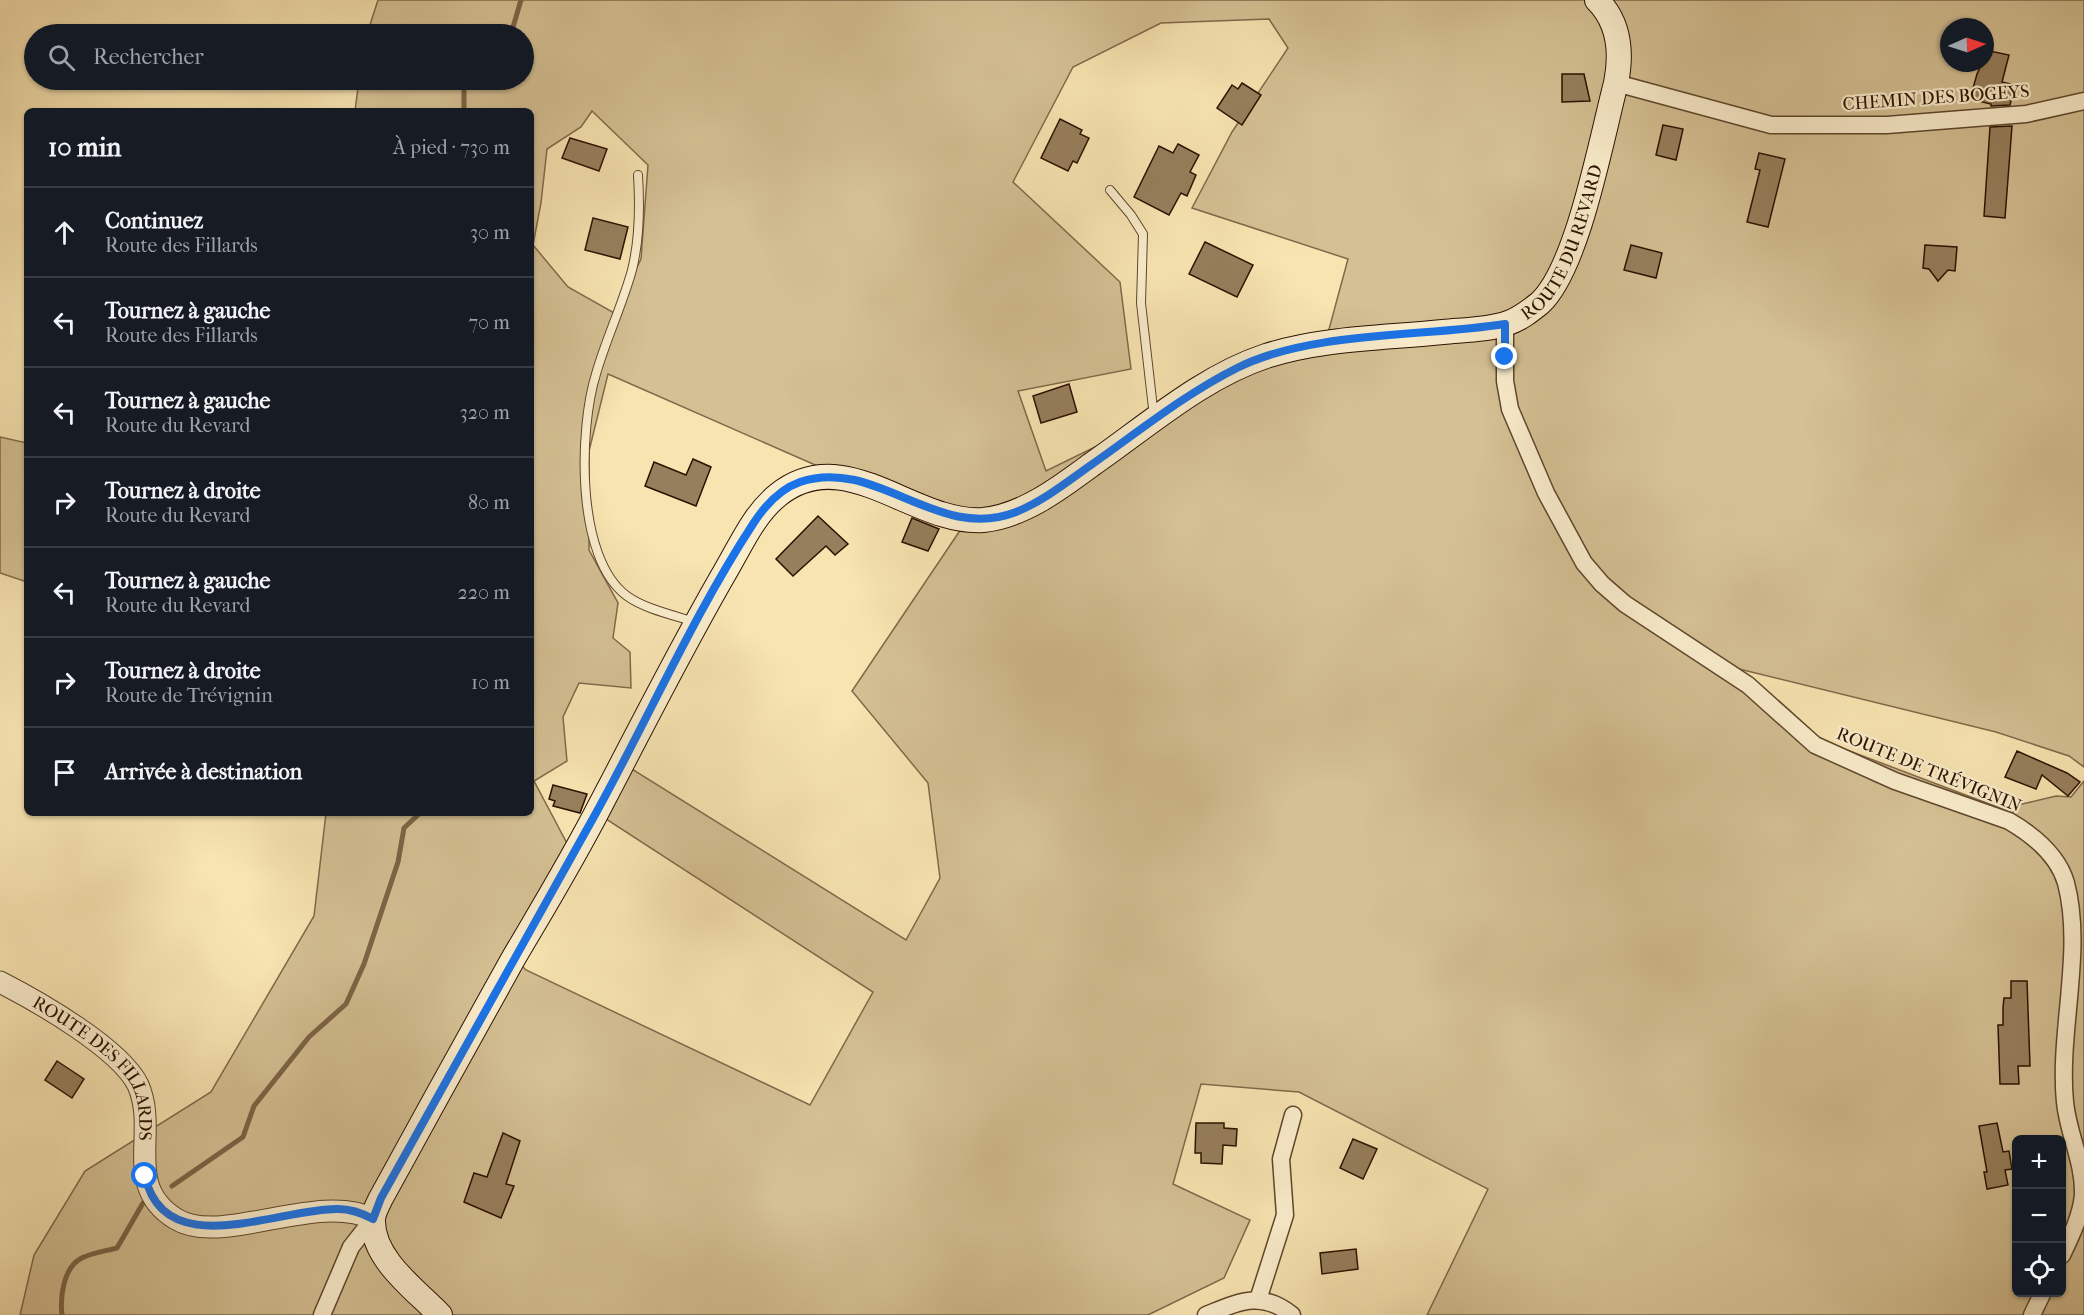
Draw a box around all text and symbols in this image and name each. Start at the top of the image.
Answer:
north arrow [1940,18,1994,72]
search box [24,24,534,90]
icon: search [45,41,78,74]
text: Rechercher [93,44,204,70]
street label: CHEMIN DES BOGEYS [1842,81,2030,115]
text: 10 min [48,132,121,163]
text: À pied · 730 m [393,136,510,159]
street label: ROUTE DU REVARD [1517,162,1606,325]
text: Continuez [105,208,203,234]
icon: ahead [48,216,81,249]
text: 30 m [470,221,510,244]
text: Route des Fillards [105,234,258,257]
text: Tournez à gauche [105,298,270,324]
icon: left [48,306,81,339]
text: 70 m [468,311,510,334]
text: Route des Fillards [105,324,258,347]
route end [1491,343,1517,369]
text: Tournez à gauche [105,388,270,414]
icon: left [48,396,81,429]
text: 320 m [460,401,510,424]
text: Route du Revard [105,414,250,437]
text: Tournez à droite [105,478,261,504]
icon: right [48,486,81,519]
text: 80 m [468,491,510,514]
text: Route du Revard [105,504,250,527]
text: Tournez à gauche [105,568,270,594]
icon: left [48,576,81,609]
text: 220 m [457,581,510,604]
text: Route du Revard [105,594,250,617]
text: Tournez à droite [105,658,261,684]
icon: right [48,666,81,699]
text: 10 m [471,671,510,694]
text: Route de Trévignin [105,684,273,707]
street label: ROUTE DE TRÉVIGNIN [1833,722,2025,817]
icon: arrive [48,756,81,789]
text: Arrivée à destination [105,759,302,785]
street label: ROUTE DES FILLARDS [29,992,156,1141]
map controls [2012,1135,2066,1297]
button: + [2012,1135,2066,1189]
route start [131,1162,157,1188]
button: − [2012,1189,2066,1243]
button: locate [2012,1243,2066,1297]

